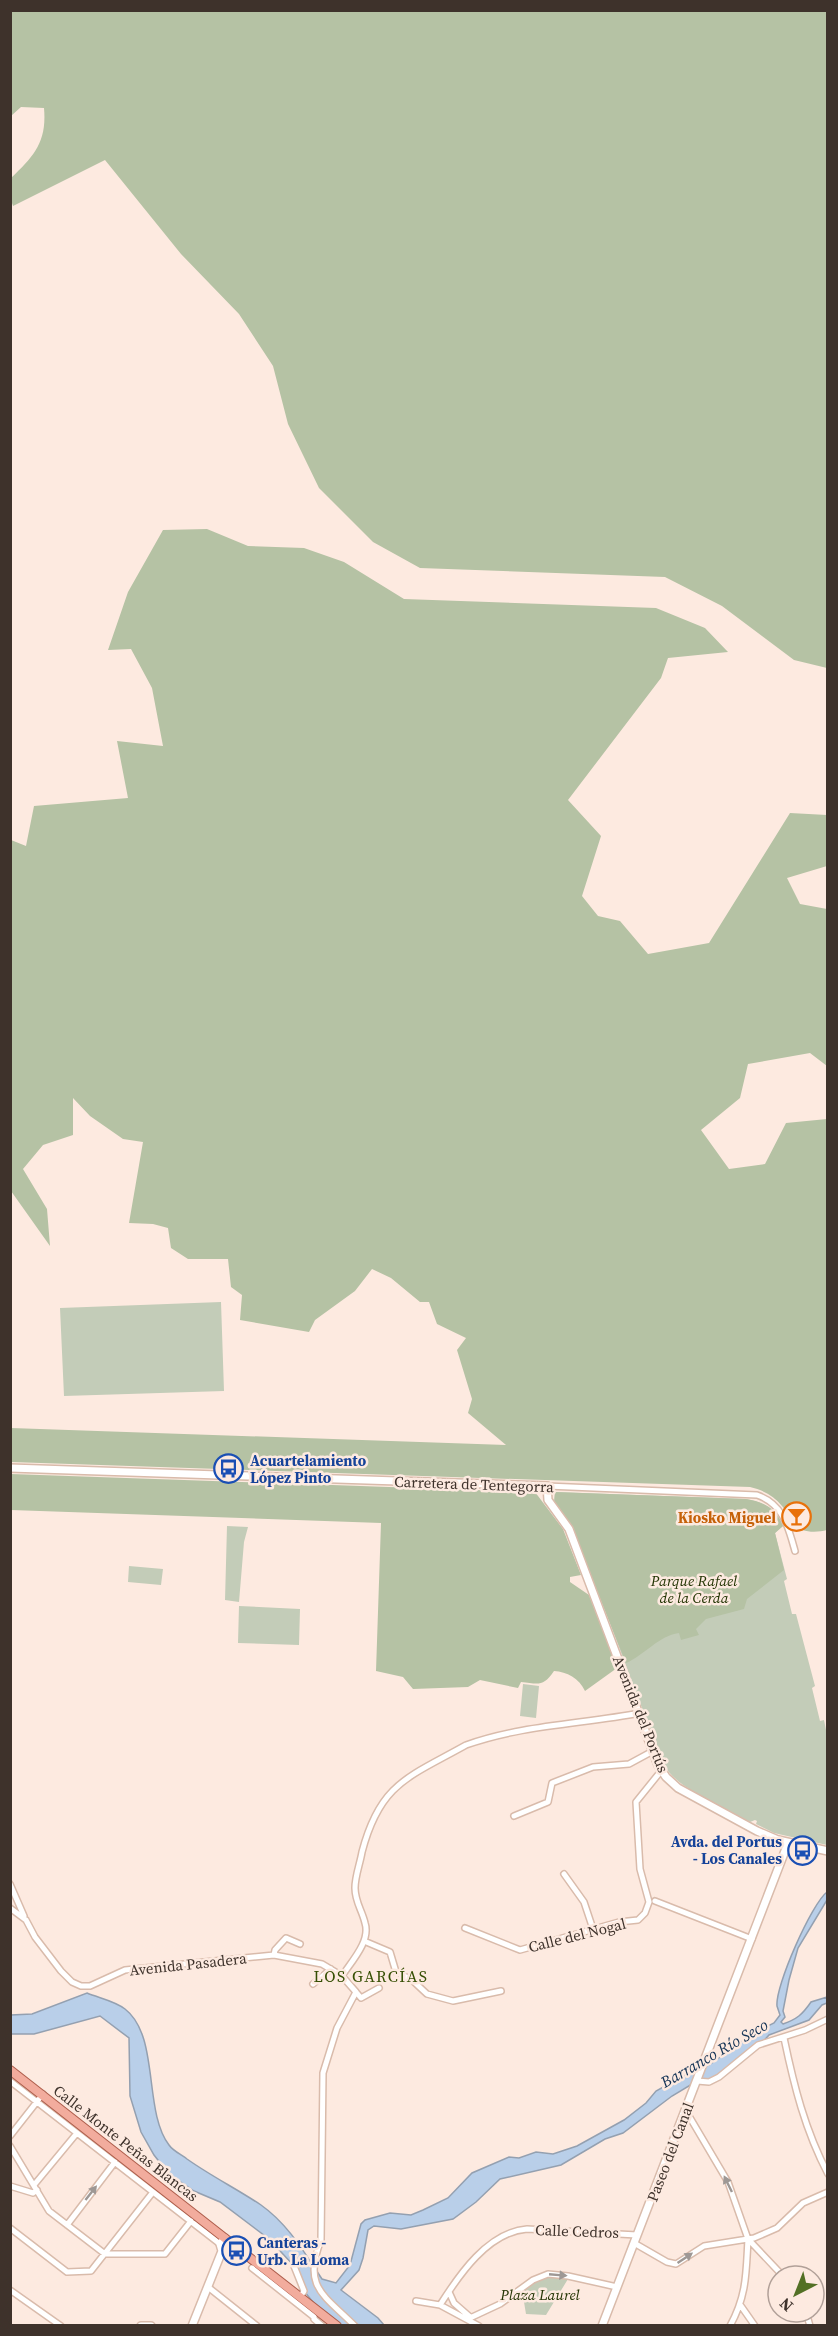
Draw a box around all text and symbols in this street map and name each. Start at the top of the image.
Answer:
place label: Acuartelamiento López Pinto [250,1450,367,1488]
bus stop icon: Acuartelamiento López Pinto [213,1453,245,1485]
street label: Carretera de Tentegorra [394,1471,554,1497]
bar icon: Kiosko Miguel [781,1501,813,1533]
place label: Kiosko Miguel [678,1507,776,1528]
park label: Parque Rafael de la Cerda [650,1570,738,1608]
street label: Avenida del Portús [608,1652,674,1776]
place label: Avda. del Portus - Los Canales [671,1831,782,1869]
bus stop icon: Avda. del Portus - Los Canales [787,1834,819,1866]
street label: Calle del Nogal [526,1913,628,1957]
street label: Avenida Pasadera [128,1947,248,1981]
district label: LOS GARCÍAS [313,1965,429,1987]
water label: Barranco Río Seco [655,2013,772,2093]
street label: Calle Monte Peñas Blancas [49,2080,203,2206]
street label: Paseo del Canal [641,2099,699,2205]
one-way arrow [724,2175,733,2192]
one-way arrow [85,2186,97,2202]
street label: Calle Cedros [535,2219,619,2243]
place label: Canteras - Urb. La Loma [257,2232,350,2270]
bus stop icon: Canteras - Urb. La Loma [220,2235,252,2267]
one-way arrow [677,2252,693,2264]
north arrow [766,2264,826,2324]
one-way arrow [549,2271,568,2280]
park label: Plaza Laurel [499,2284,581,2305]
text: N [774,2293,798,2317]

